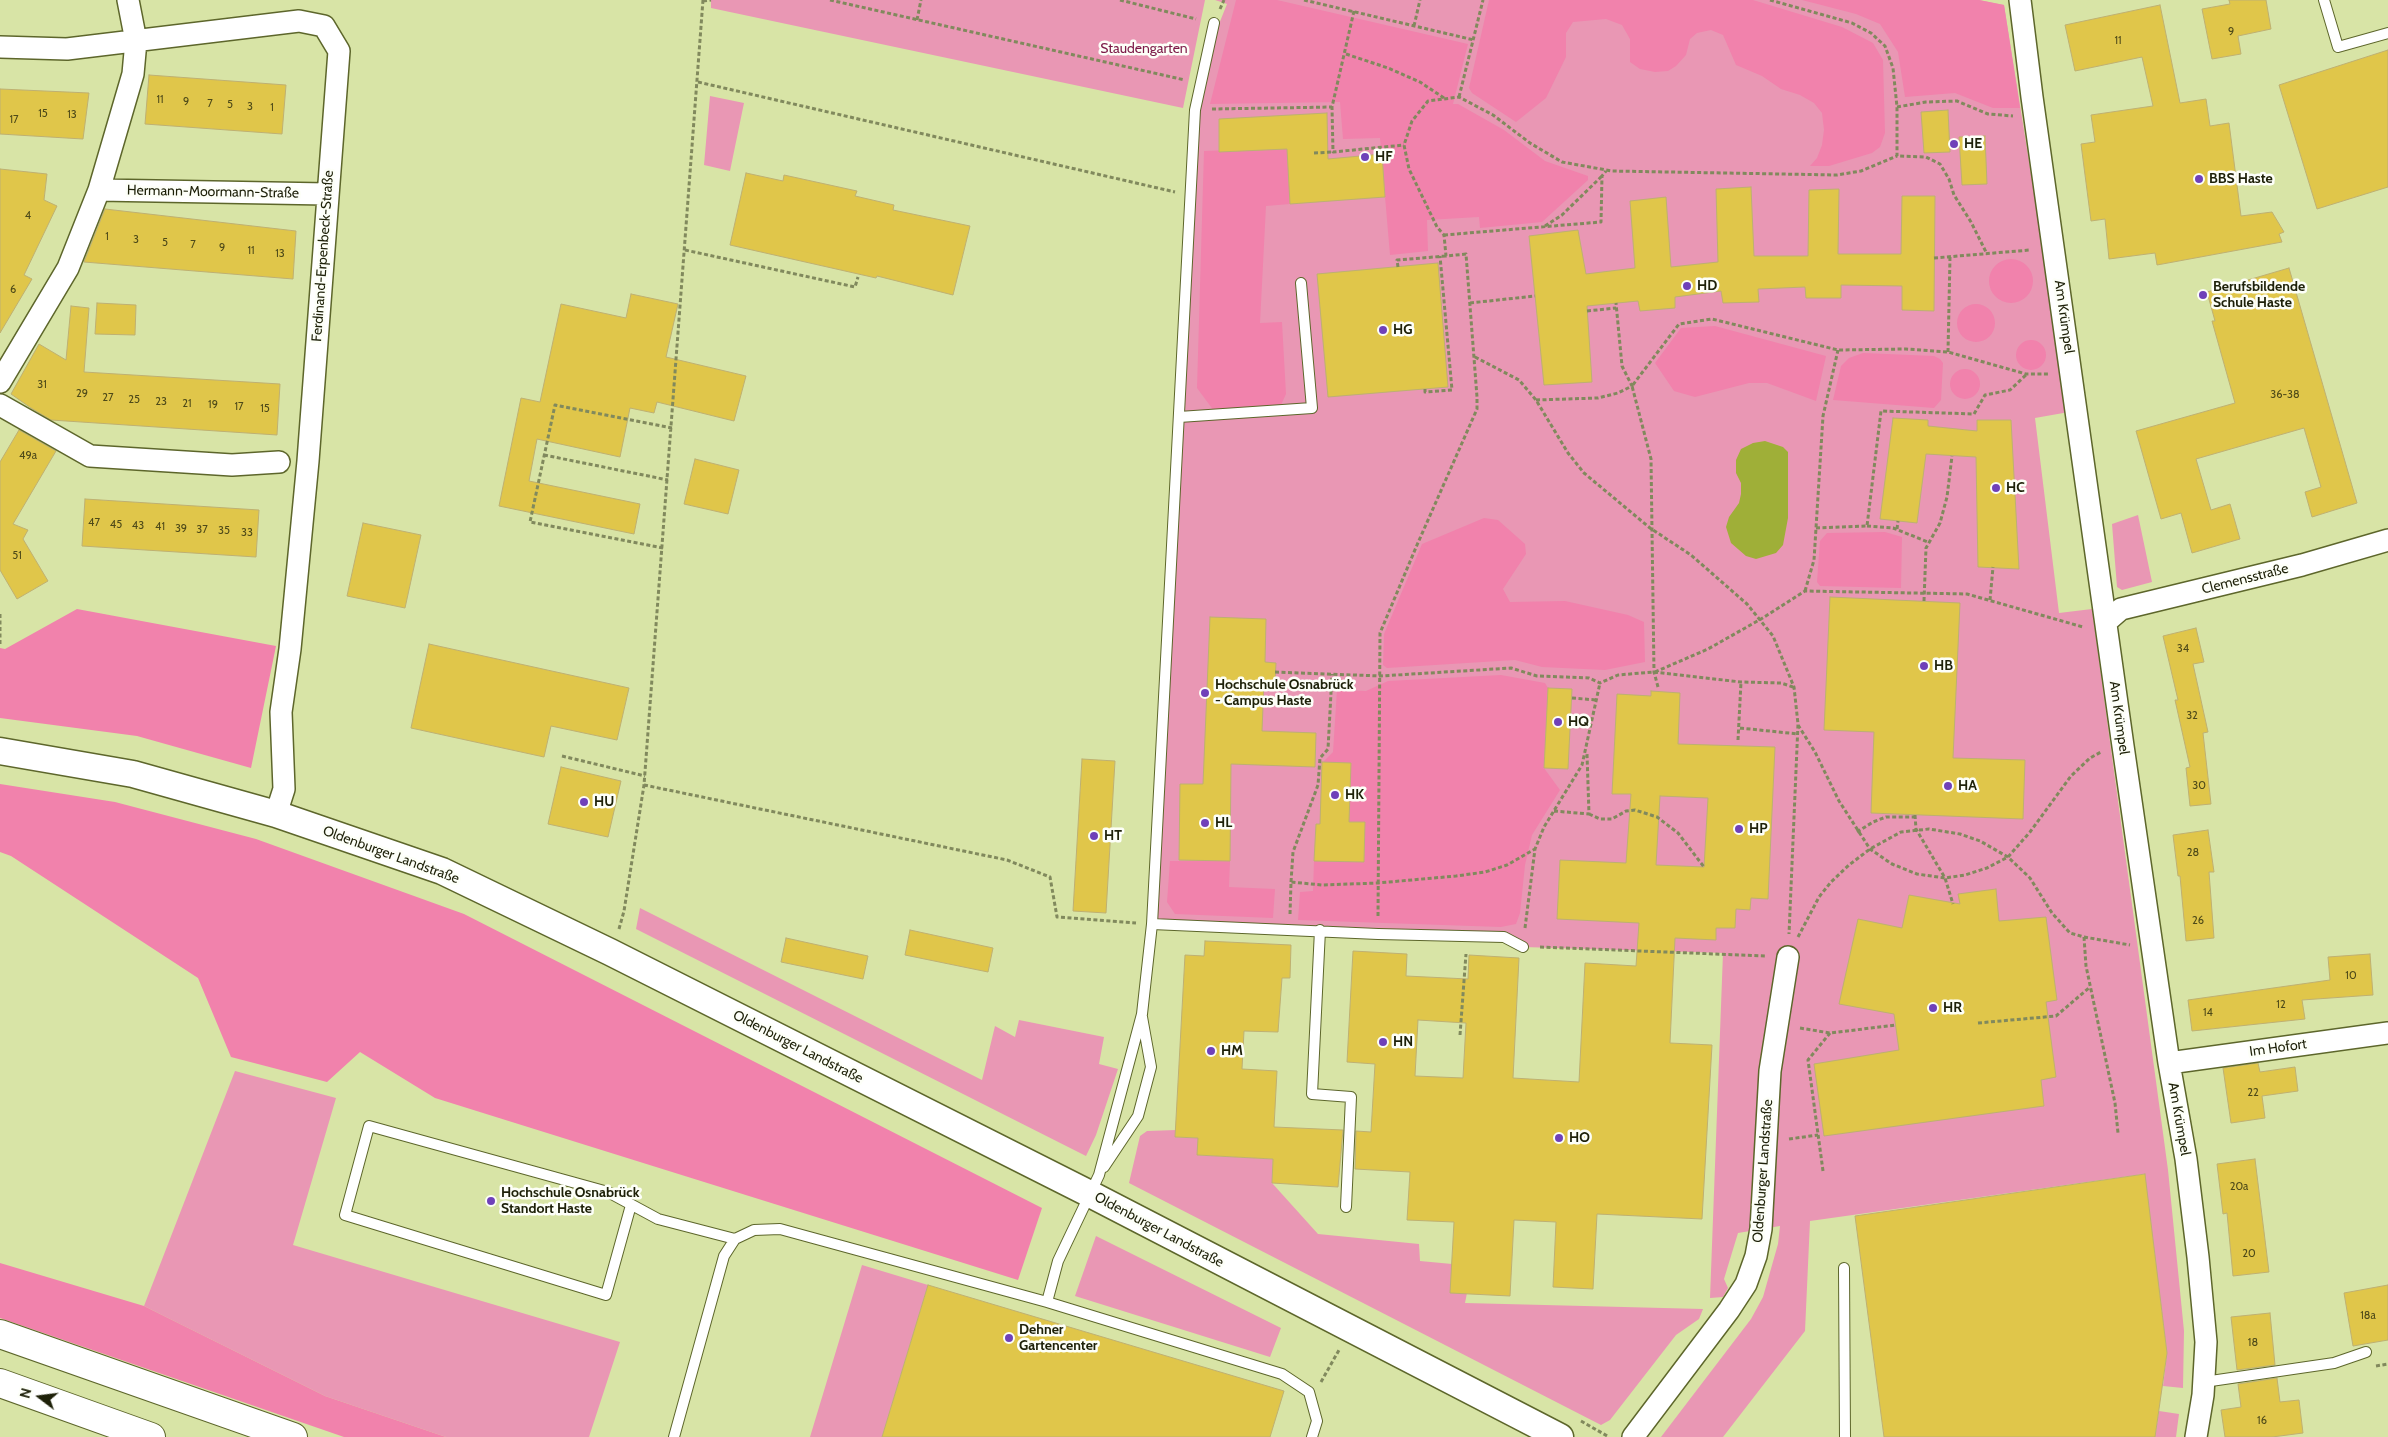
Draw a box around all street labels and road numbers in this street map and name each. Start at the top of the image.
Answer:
street label: Ferdinand-Erpenbeck-Straße [309,170,337,342]
street label: Hermann-Moormann-Straße [127,182,299,202]
street label: Am Krümpel [2051,279,2077,355]
street label: Clemensstraße [2200,560,2290,598]
street label: Am Krümpel [2106,680,2132,756]
street label: Oldenburger Landstraße [321,822,461,888]
street label: Oldenburger Landstraße [730,1007,866,1087]
street label: Im Hofort [2248,1036,2308,1060]
street label: Am Krümpel [2164,1081,2194,1157]
street label: Oldenburger Landstraße [1750,1099,1776,1243]
street label: Oldenburger Landstraße [1092,1189,1226,1271]

